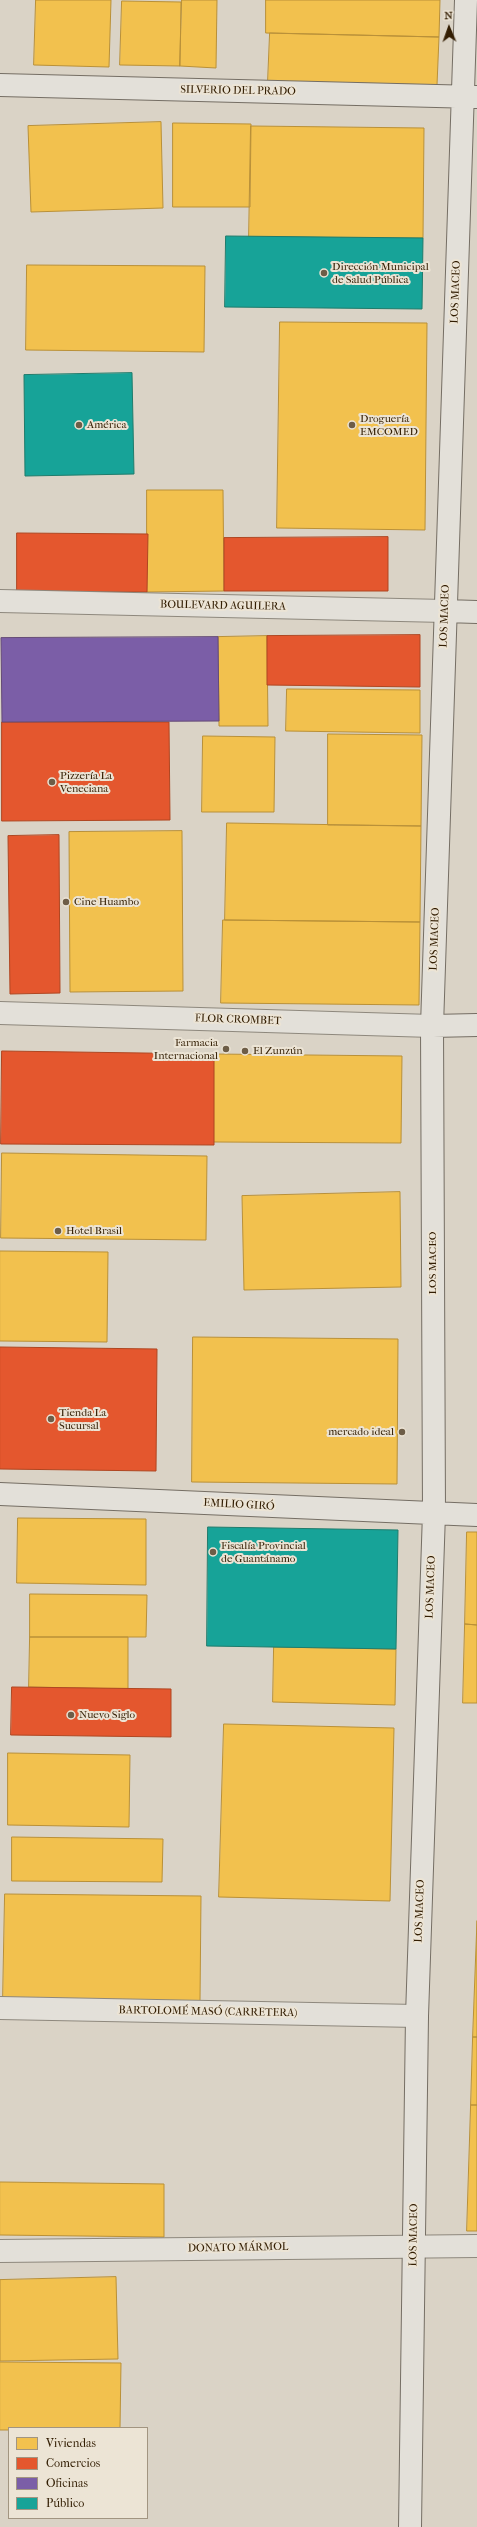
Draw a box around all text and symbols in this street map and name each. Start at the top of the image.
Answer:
north arrow [429,8,469,48]
text: N [444,9,453,22]
street label: SILVERIO DEL PRADO [180,83,296,99]
place label: Dirección Municipal de Salud Pública [332,260,429,286]
street label: LOS MACEO [448,260,464,324]
marker: Dirección Municipal de Salud Pública [319,268,329,278]
place label: Droguería EMCOMED [360,412,418,438]
place label: América [87,418,126,432]
marker: América [74,420,84,430]
marker: Droguería EMCOMED [347,420,357,430]
street label: LOS MACEO [437,584,453,648]
street label: BOULEVARD AGUILERA [160,598,286,614]
place label: Pizzería La Veneciana [60,769,112,795]
marker: Pizzería La Veneciana [47,777,57,787]
place label: Cine Huambo [74,895,139,909]
marker: Cine Huambo [61,897,71,907]
street label: LOS MACEO [427,907,443,971]
street label: FLOR CROMBET [195,1012,281,1028]
place label: Farmacia Internacional [154,1036,218,1062]
marker: Farmacia Internacional [221,1044,231,1054]
place label: El Zunzún [253,1044,303,1058]
marker: El Zunzún [240,1046,250,1056]
place label: Hotel Brasil [66,1224,122,1238]
marker: Hotel Brasil [53,1226,63,1236]
street label: LOS MACEO [426,1231,440,1295]
place label: Tienda La Sucursal [59,1406,106,1432]
marker: Tienda La Sucursal [46,1414,56,1424]
place label: mercado ideal [328,1425,394,1439]
marker: mercado ideal [397,1427,407,1437]
street label: EMILIO GIRÓ [203,1497,275,1513]
place label: Fiscalía Provincial de Guantánamo [221,1539,306,1565]
marker: Fiscalía Provincial de Guantánamo [208,1547,218,1557]
street label: LOS MACEO [423,1555,439,1619]
place label: Nuevo Siglo [79,1708,135,1722]
marker: Nuevo Siglo [66,1710,76,1720]
street label: LOS MACEO [412,1879,428,1943]
street label: BARTOLOMÉ MASÓ (CARRETERA) [119,2004,297,2020]
street label: LOS MACEO [407,2203,421,2267]
street label: DONATO MÁRMOL [188,2241,288,2255]
legend [8,2427,148,2519]
text: Viviendas [46,2436,96,2450]
text: Comercios [46,2456,100,2470]
text: Oficinas [46,2476,88,2490]
text: Público [46,2496,84,2510]

